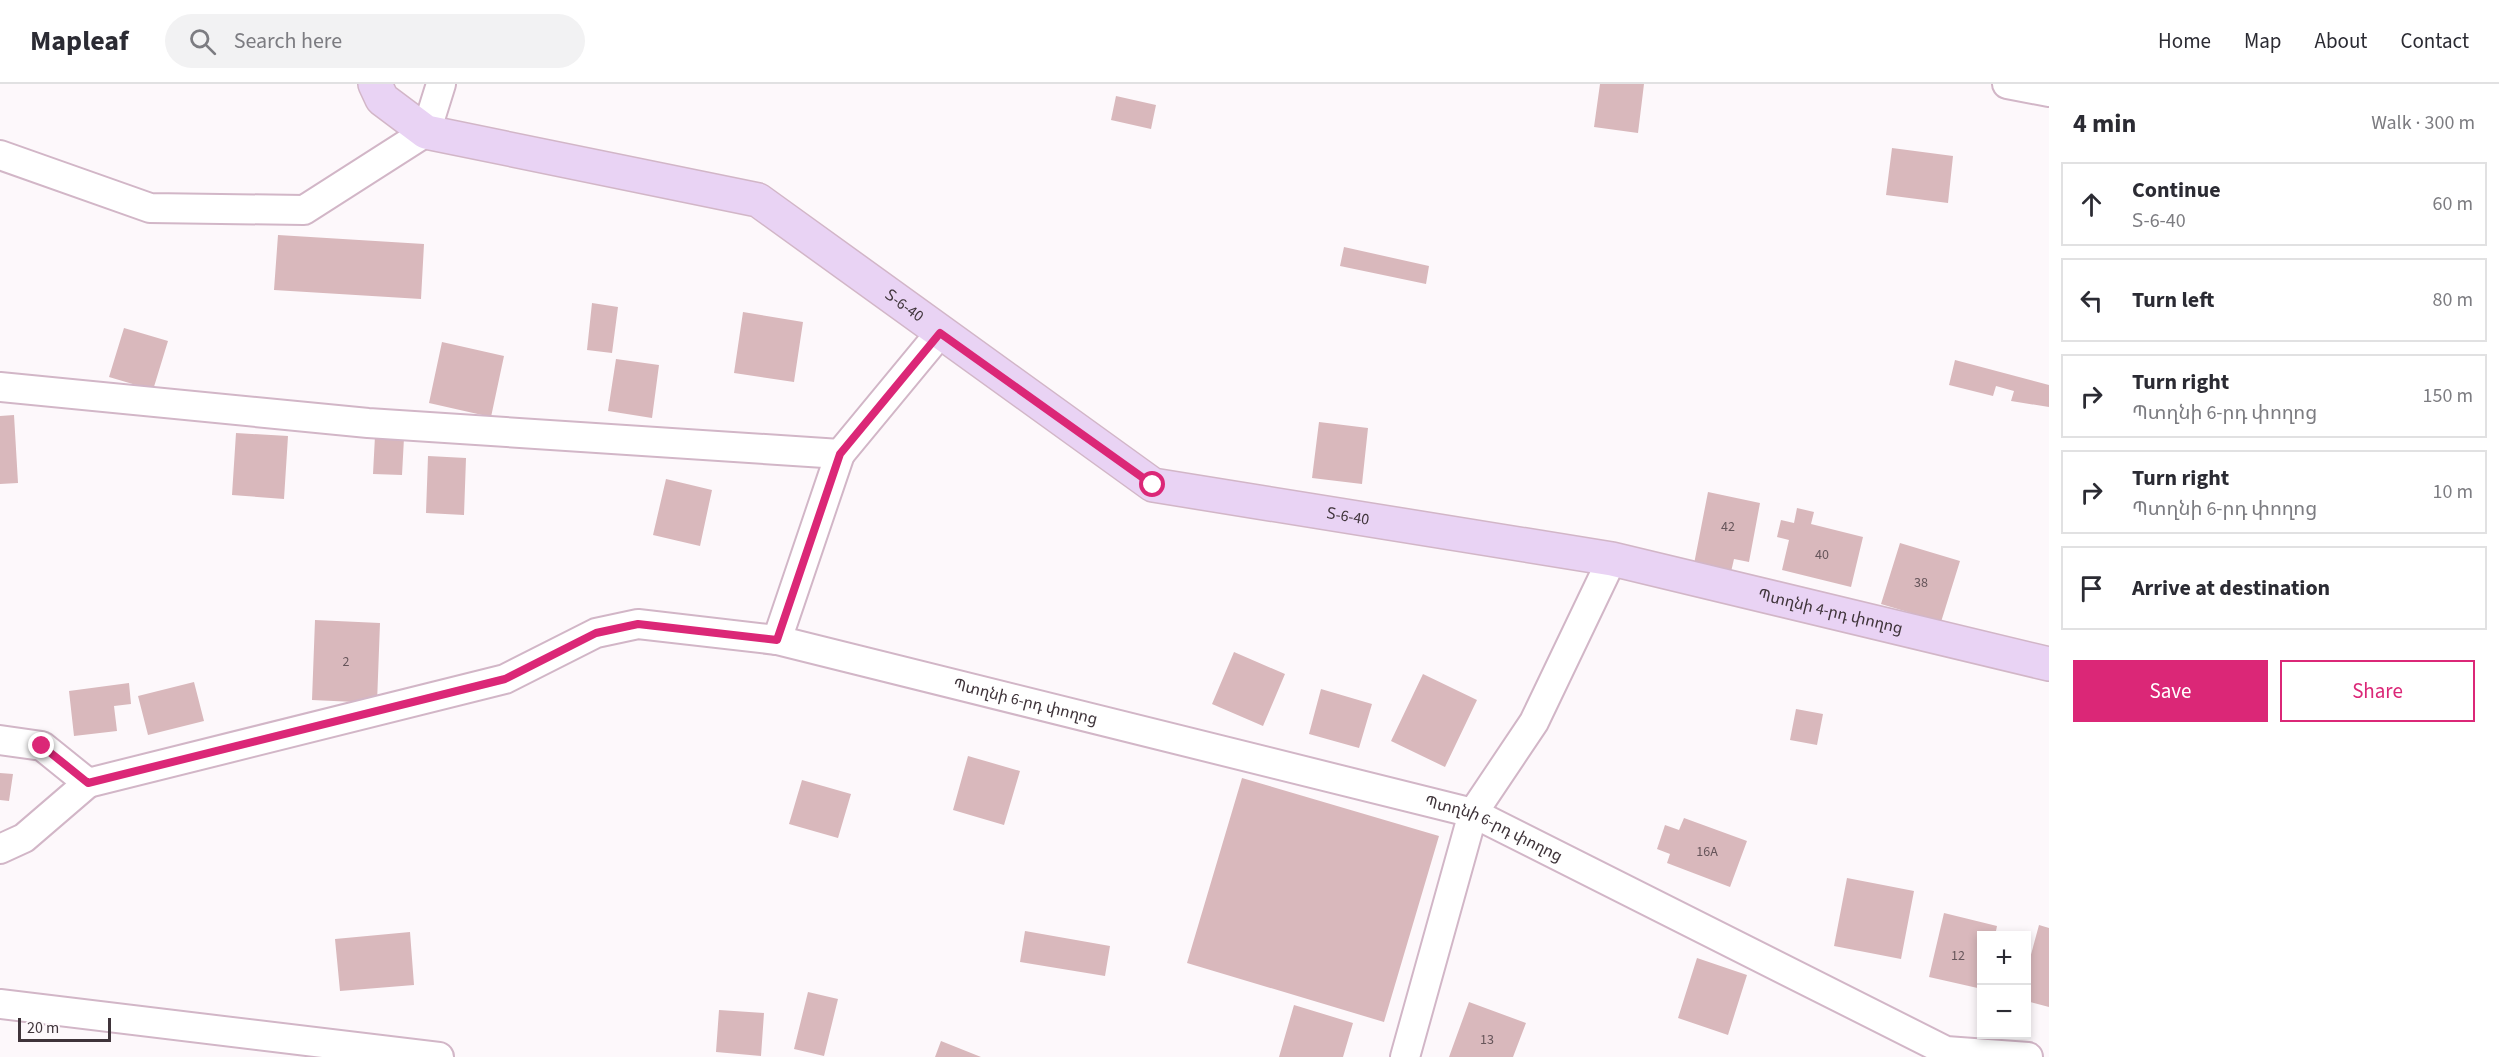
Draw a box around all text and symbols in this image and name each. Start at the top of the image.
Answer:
search box [165,14,585,68]
text: Mapleaf [30,21,129,61]
icon: search [186,25,219,58]
text: Search here [234,25,342,57]
text: Home [2158,26,2211,56]
text: Map [2244,26,2282,56]
text: About [2315,26,2367,56]
text: Contact [2400,26,2469,56]
text: 4 min [2073,105,2136,142]
text: Walk · 300 m [2371,109,2475,137]
text: Continue [2132,174,2221,206]
icon: ahead [2075,188,2108,221]
text: 60 m [2433,190,2473,218]
text: Տ-6-40 [2132,207,2186,235]
street label: Տ-6-40 [881,284,928,327]
icon: left [2075,284,2108,317]
text: Turn left [2132,284,2214,316]
text: 80 m [2433,286,2473,314]
text: Turn right [2132,366,2229,398]
icon: right [2075,380,2108,413]
text: 150 m [2423,382,2473,410]
text: Պտղնի 6-րդ փողոց [2132,399,2317,427]
text: Turn right [2132,462,2229,494]
route start [1139,471,1165,497]
icon: right [2075,476,2108,509]
text: 10 m [2433,478,2473,506]
text: Պտղնի 6-րդ փողոց [2132,495,2317,523]
street label: Տ-6-40 [1325,502,1371,531]
house number: 42 [1721,517,1735,537]
house number: 40 [1815,545,1829,565]
icon: arrive [2075,572,2108,605]
text: Arrive at destination [2132,572,2330,604]
house number: 38 [1914,573,1928,593]
street label: Պտղնի 4-րդ փողոց [1756,583,1905,639]
house number: 2 [343,652,350,672]
button: Save [2073,660,2268,722]
button: Share [2280,660,2475,722]
street label: Պտղնի 6-րդ փողոց [951,673,1100,730]
route end [28,732,54,758]
street label: Պտղնի 6-րդ փողոց [1422,790,1566,867]
house number: 16A [1696,842,1718,862]
map controls [1977,931,2031,1039]
button: + [1977,931,2031,985]
house number: 12 [1951,946,1965,966]
button: − [1977,985,2031,1039]
scale bar [18,1015,111,1042]
text: 20 m [27,1017,59,1039]
house number: 13 [1480,1030,1494,1050]

